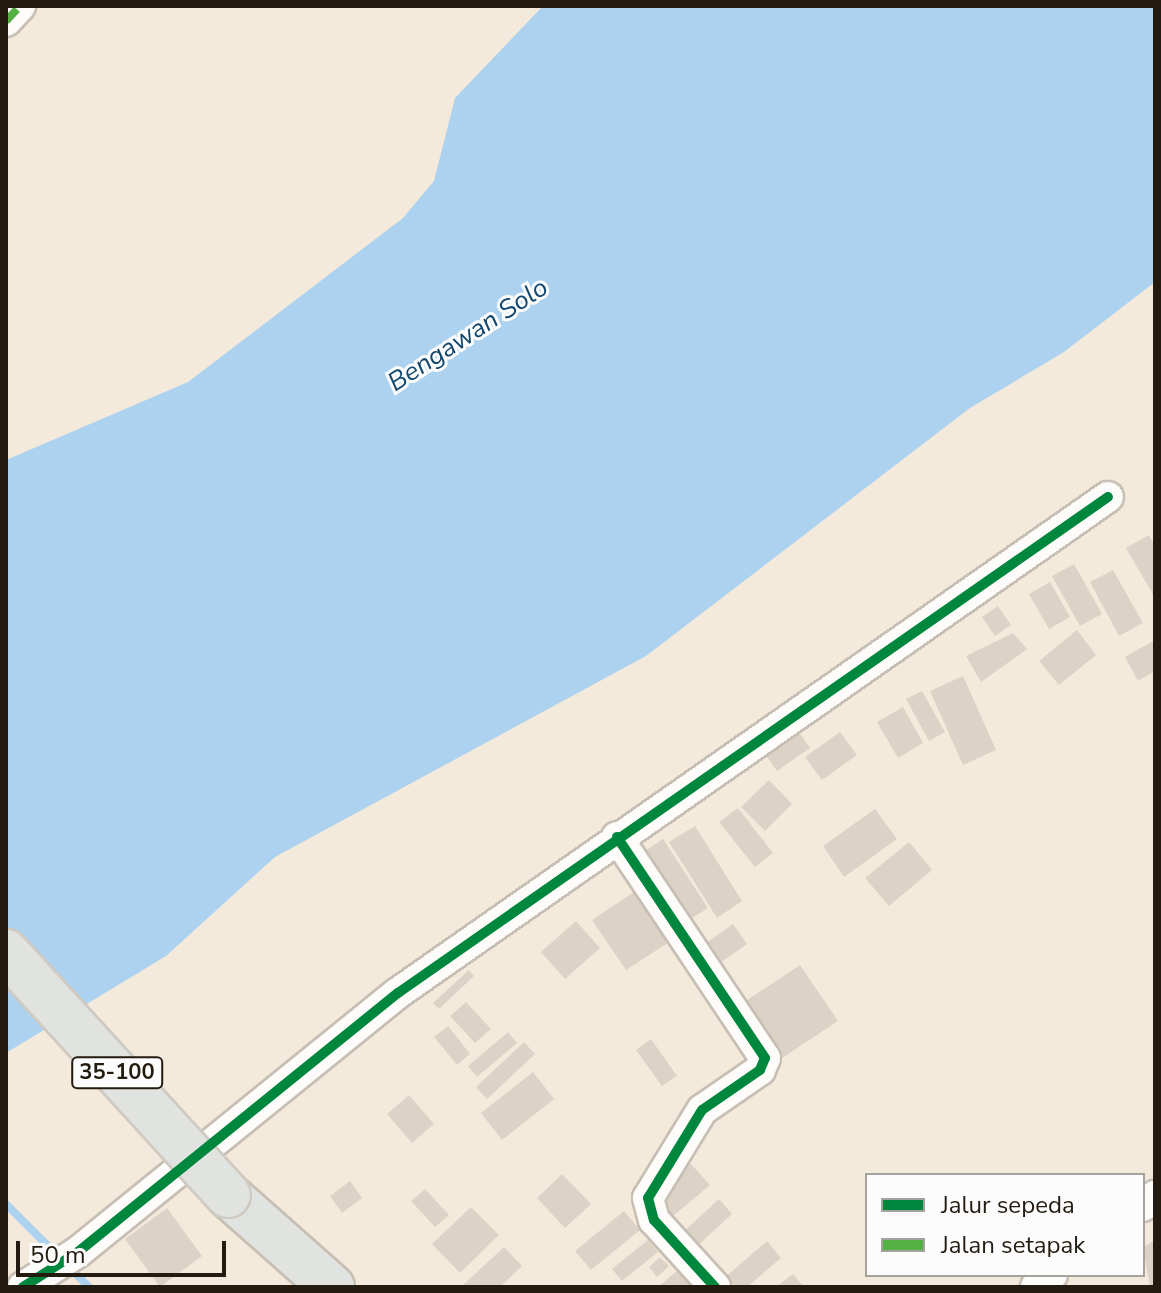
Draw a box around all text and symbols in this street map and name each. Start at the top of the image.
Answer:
water label: Bengawan Solo [382,272,554,398]
road number: 35-100 [71,1055,163,1091]
legend [865,1173,1145,1277]
text: Jalur sepeda [941,1189,1075,1221]
scale bar [20,1225,230,1275]
text: Jalan setapak [941,1229,1085,1261]
text: 50 m [30,1239,86,1271]

